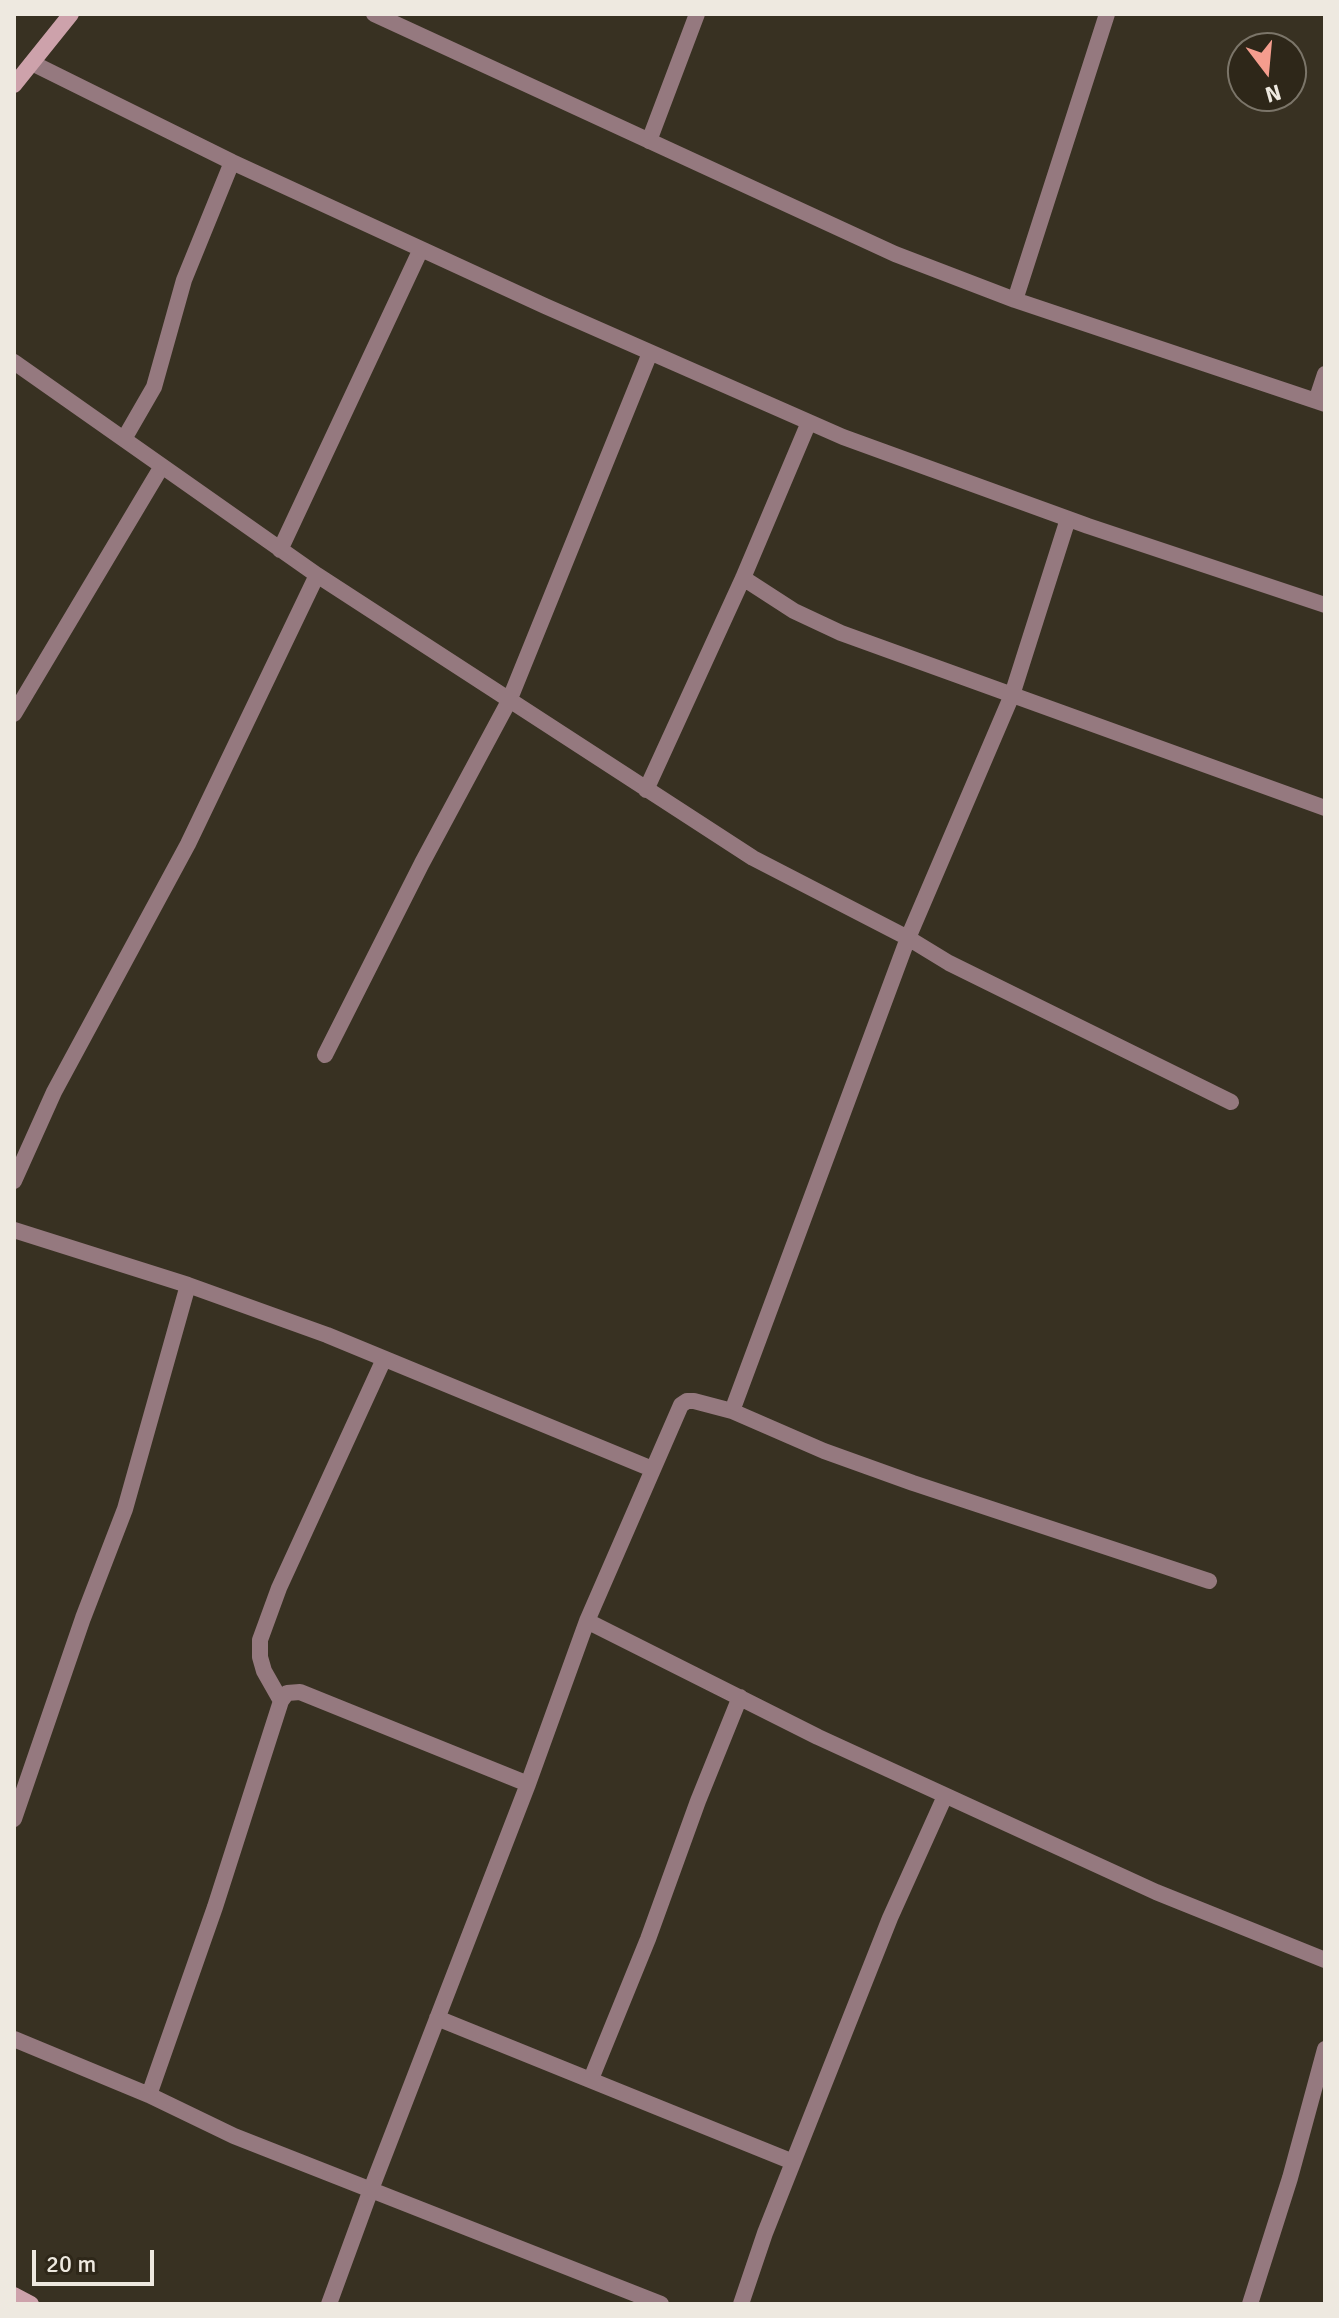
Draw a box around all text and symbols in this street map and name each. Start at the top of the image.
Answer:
north arrow [1227,32,1307,112]
text: N [1262,79,1284,109]
scale bar [36,2234,158,2284]
text: 20 m [46,2249,96,2279]

